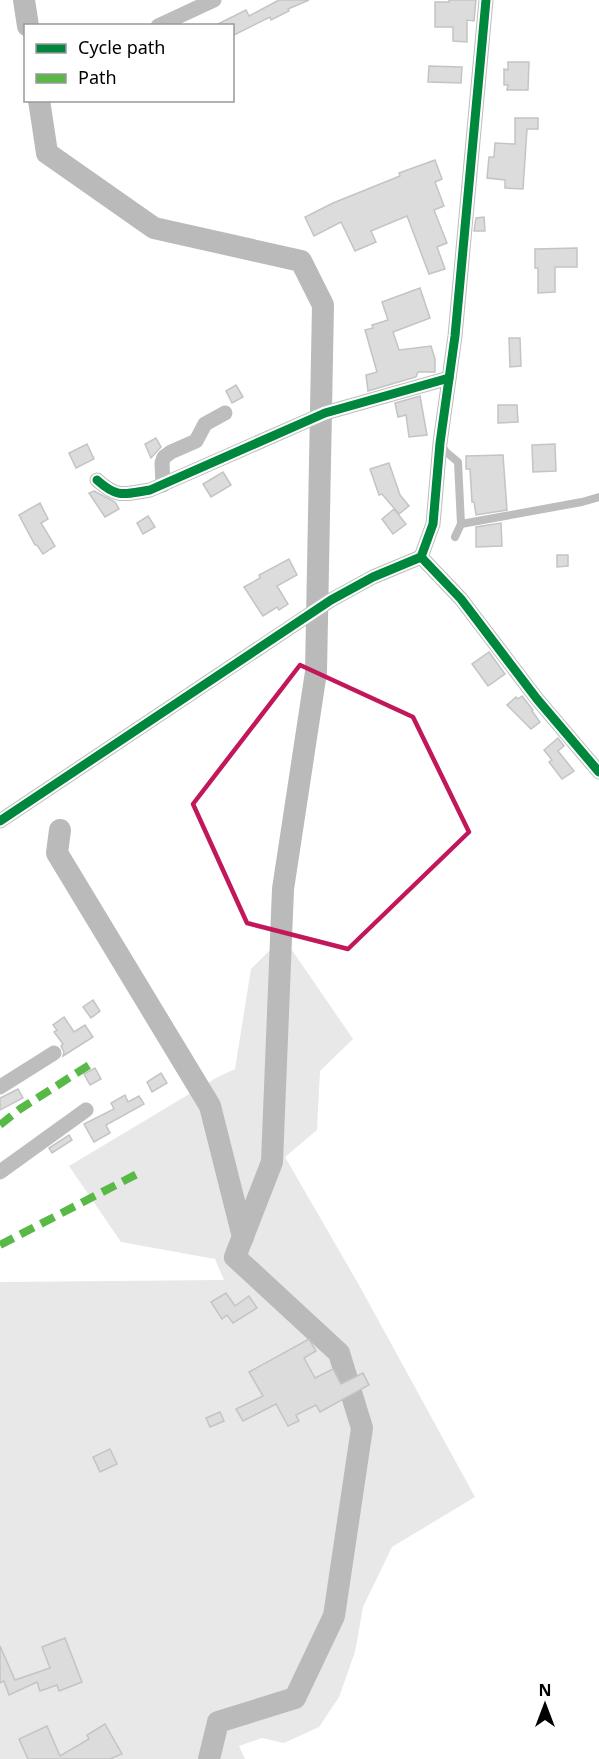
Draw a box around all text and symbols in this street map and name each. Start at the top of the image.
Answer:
legend [24,24,234,102]
text: Cycle path [78,35,165,59]
text: Path [78,65,117,89]
north arrow [515,1675,575,1735]
text: N [538,1679,552,1701]

